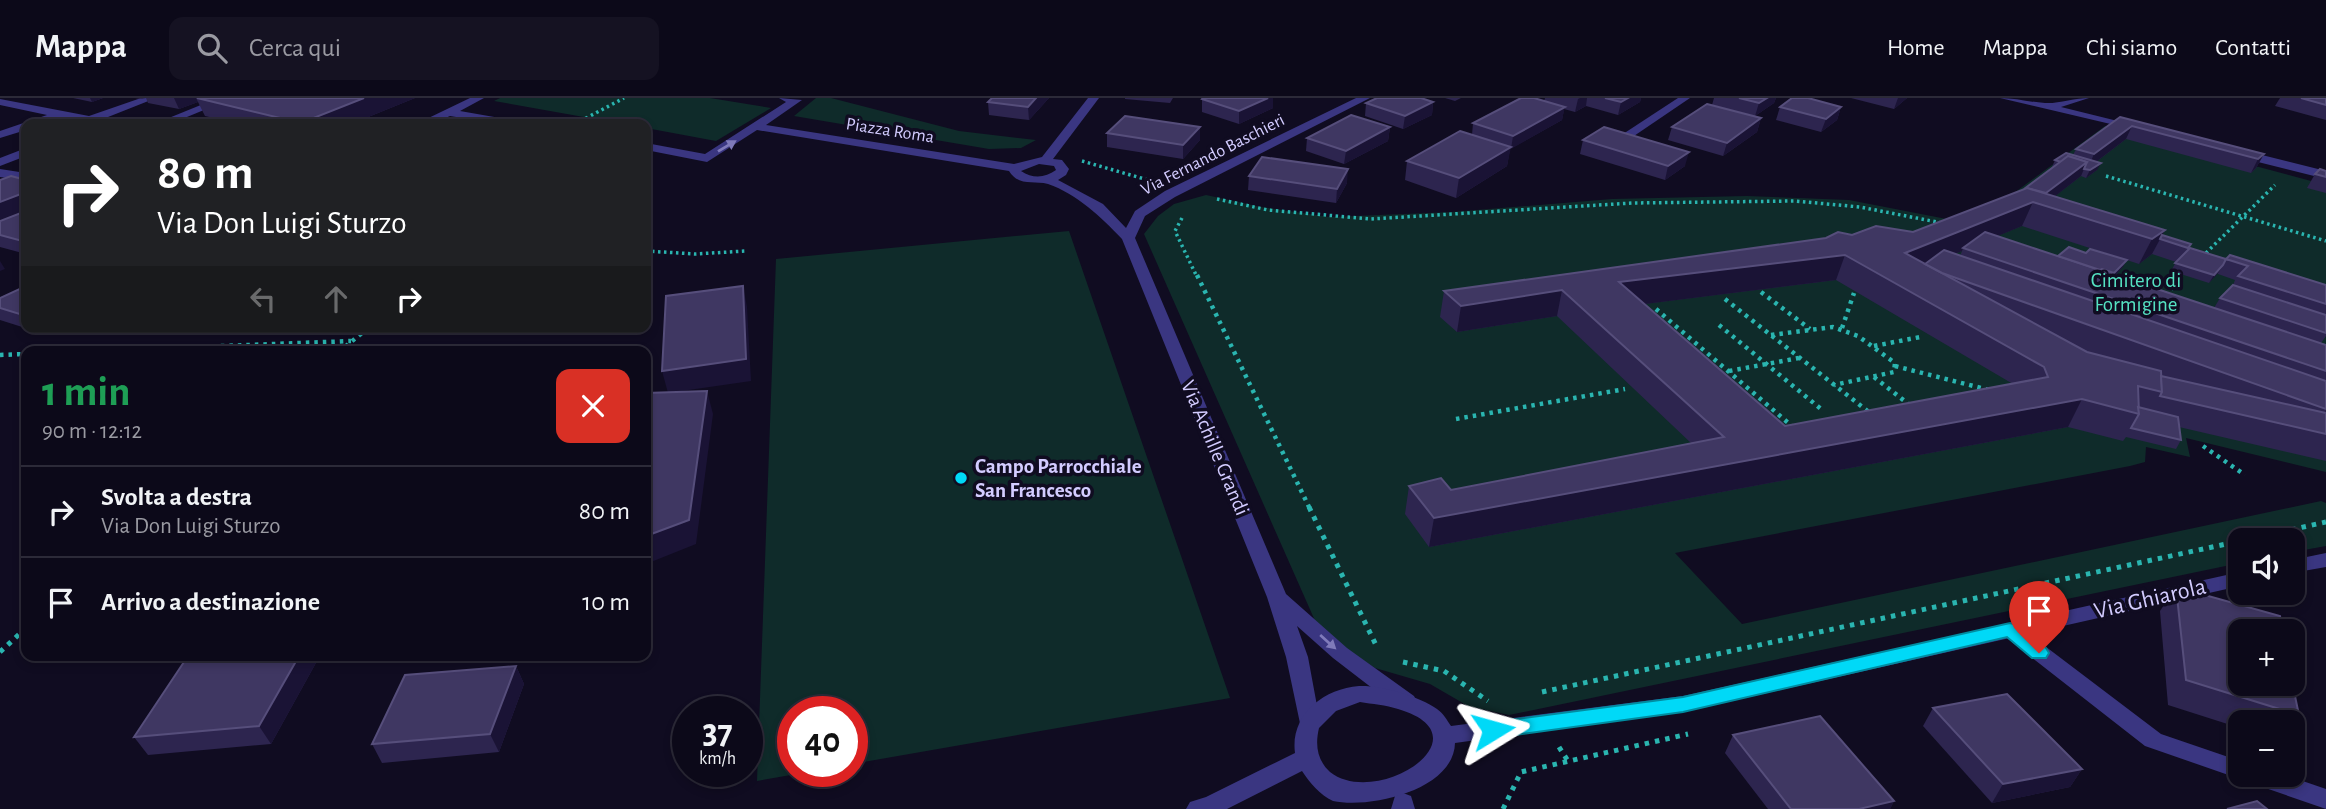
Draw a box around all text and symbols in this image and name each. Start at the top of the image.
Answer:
search box [169,17,659,80]
icon: search [193,29,231,67]
text: Mappa [35,31,127,64]
text: Cerca qui [249,35,341,61]
text: Home [1887,36,1945,60]
text: Mappa [1983,36,2048,60]
text: Chi siamo [2086,36,2177,60]
text: Contatti [2215,36,2291,60]
street label: Via Fernando Baschieri [1138,111,1288,199]
street label: Piazza Roma [845,115,935,147]
one-way arrow [717,140,737,153]
icon: right [42,147,133,238]
text: 80 m [157,149,254,198]
text: Via Don Luigi Sturzo [157,207,407,239]
park label: Cimitero di Formigine [2091,270,2181,315]
icon: left [244,280,282,318]
icon: ahead [317,280,355,318]
icon: right [390,280,428,318]
button: close [556,369,630,443]
text: 1 min [42,371,131,413]
street label: Via Achille Grandi [1177,377,1253,519]
text: 90 m · 12:12 [42,420,142,443]
place label: Campo Parrocchiale San Francesco [975,456,1142,501]
marker: Campo Parrocchiale San Francesco [953,470,969,486]
text: Svolta a destra [101,484,252,510]
icon: right [42,493,80,531]
text: 80 m [579,498,630,524]
text: Via Don Luigi Sturzo [101,515,281,538]
map controls [2228,528,2305,787]
button: sound [2228,528,2305,605]
street label: Via Ghiarola [2092,574,2208,624]
pin [2009,581,2069,653]
icon: arrive [42,584,80,622]
text: Arrivo a destinazione [101,589,320,615]
text: 10 m [582,589,630,615]
icon: arrive [2020,592,2058,630]
button: + [2228,619,2305,696]
one-way arrow [1319,634,1336,650]
position arrow [1456,693,1530,767]
speed limit sign: 40 [777,696,868,787]
button: − [2228,710,2305,787]
text: 37 [702,715,733,750]
text: km/h [699,750,736,768]

